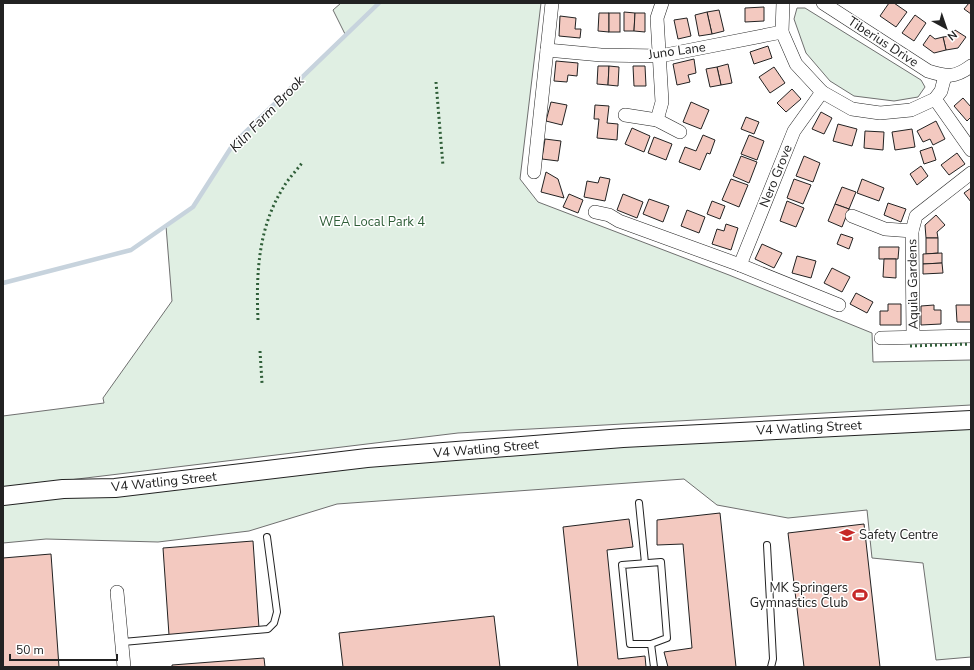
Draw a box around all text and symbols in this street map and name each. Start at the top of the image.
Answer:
north arrow [926,8,966,48]
street label: Tiberius Drive [844,12,922,72]
text: N [944,27,960,44]
street label: Juno Lane [646,38,707,64]
water label: Kiln Farm Brook [225,71,309,157]
street label: Nero Grove [755,142,797,210]
park label: WEA Local Park 4 [319,213,425,231]
street label: Aquila Gardens [903,239,923,329]
street label: V4 Watling Street [755,416,863,440]
street label: V4 Watling Street [432,435,540,463]
street label: V4 Watling Street [109,467,218,497]
school or university icon: Safety Centre [838,526,856,544]
place label: Safety Centre [859,526,938,544]
place label: MK Springers Gymnastics Club [750,579,848,612]
sports icon: MK Springers Gymnastics Club [851,586,869,604]
scale bar [10,636,117,662]
text: 50 m [16,642,44,658]

